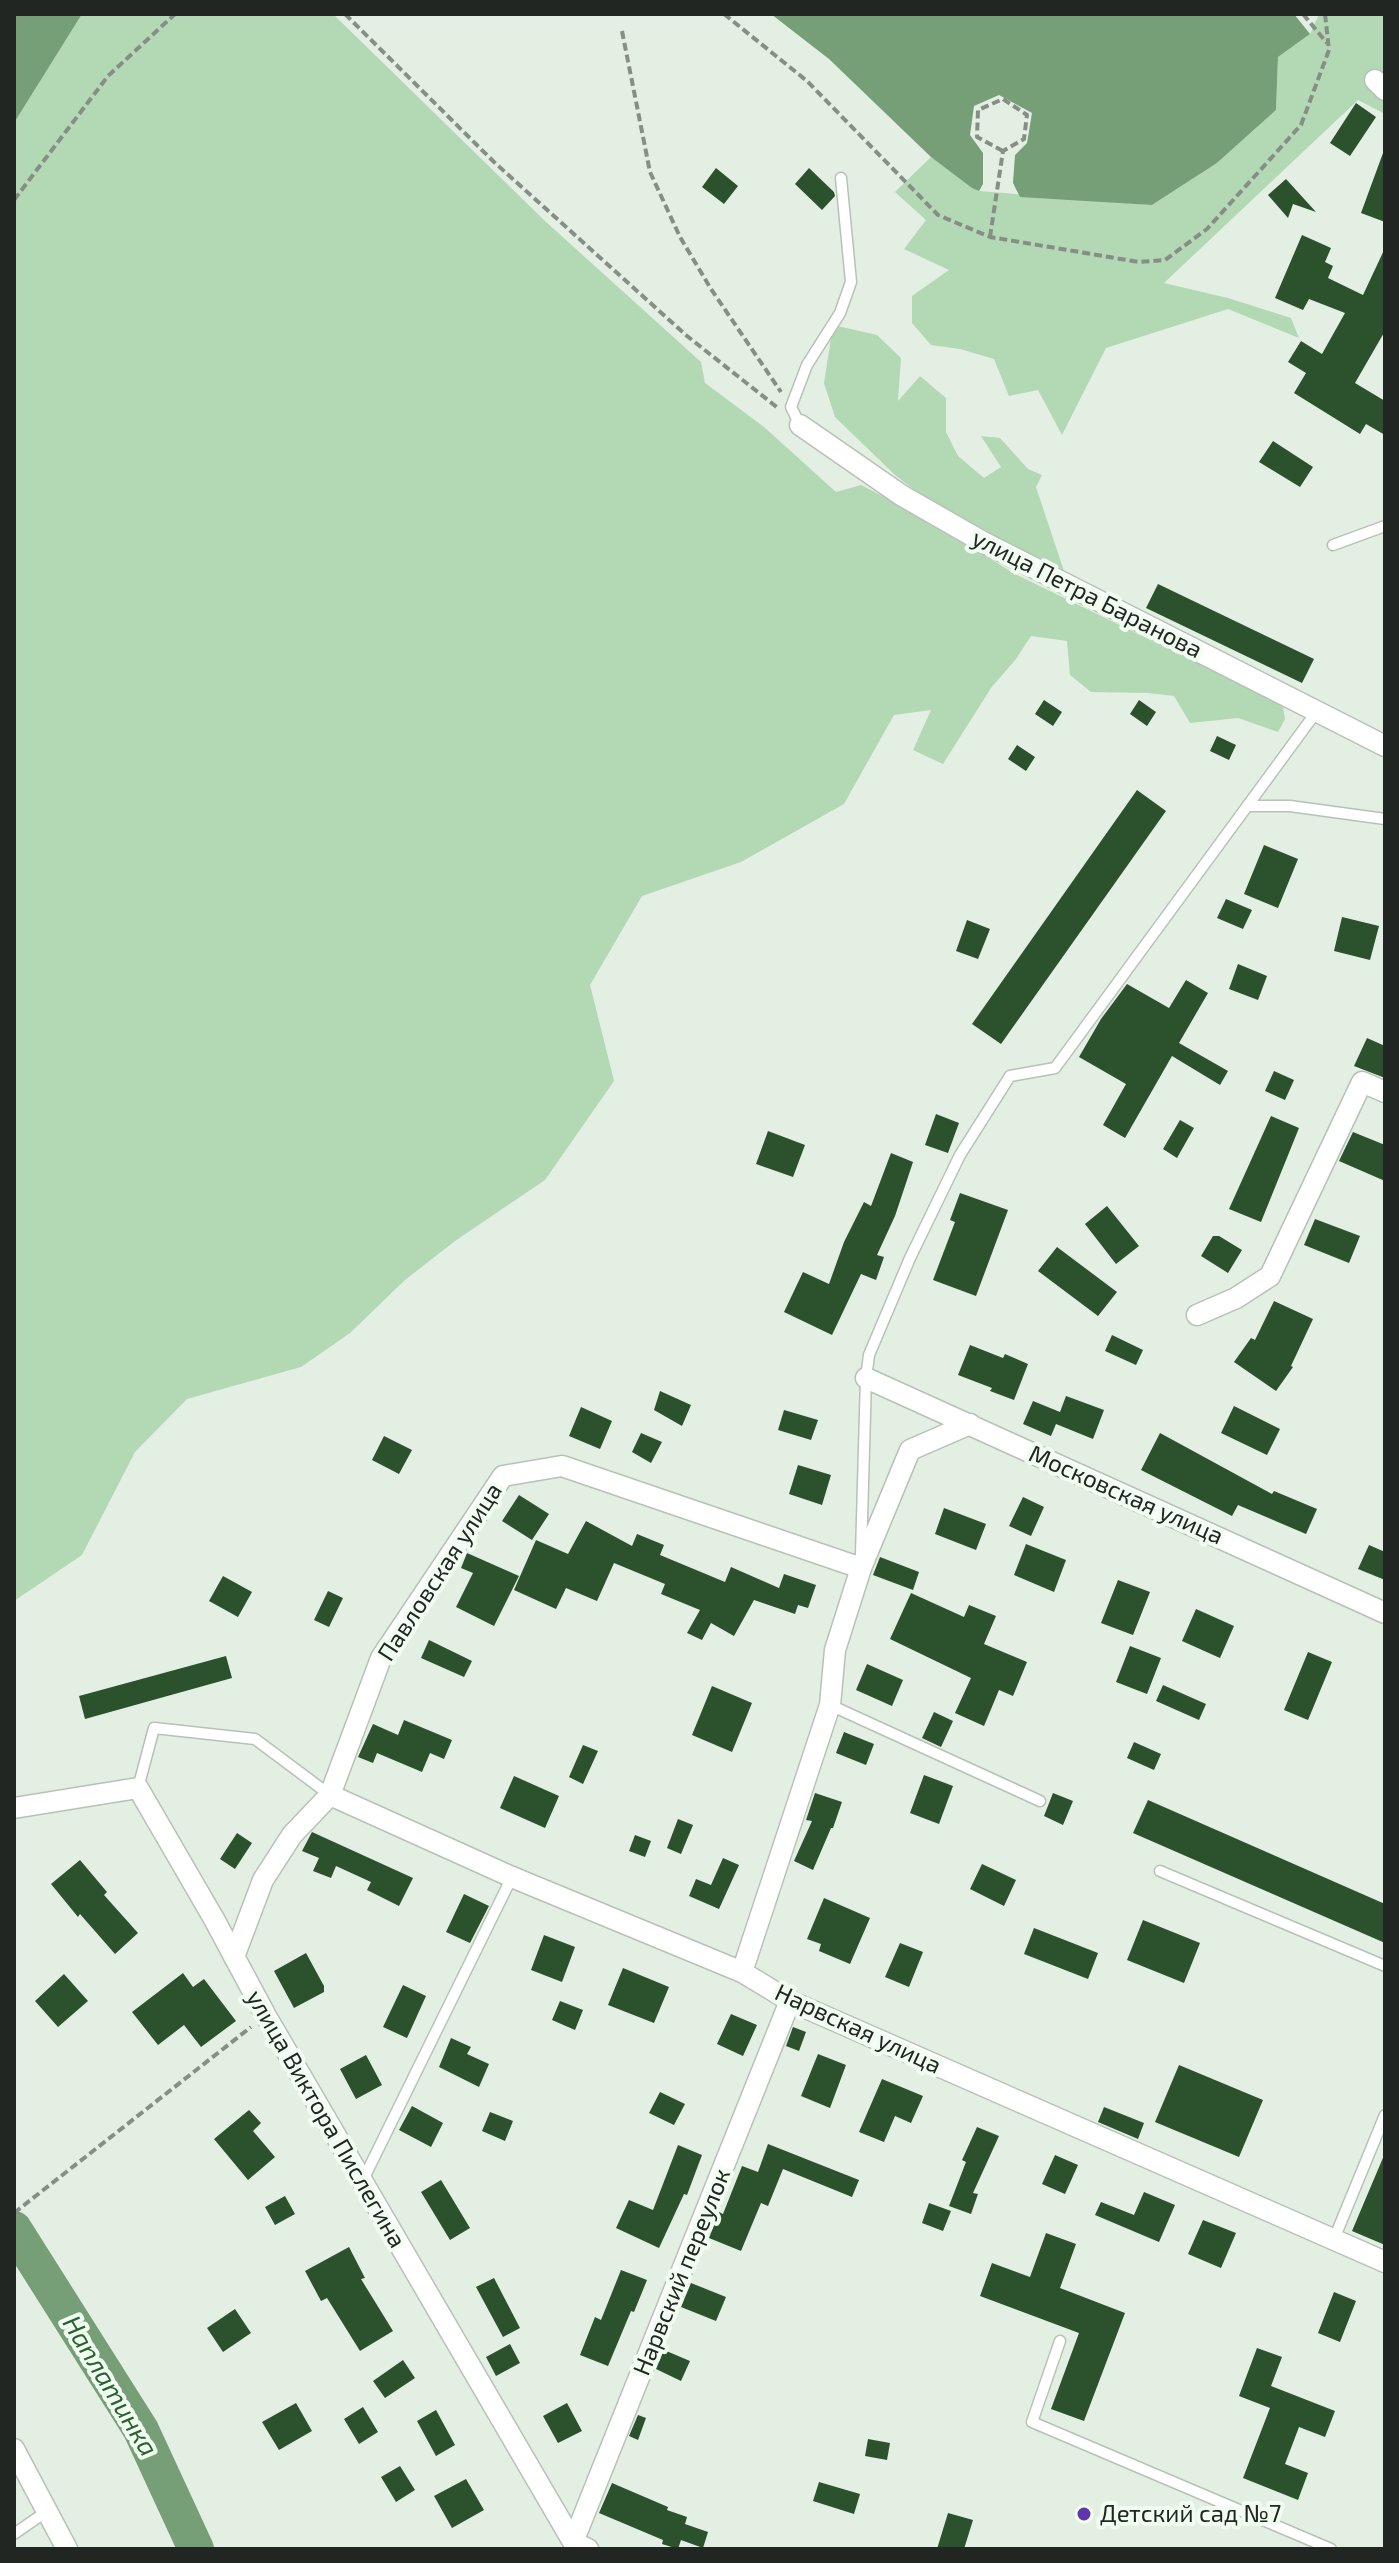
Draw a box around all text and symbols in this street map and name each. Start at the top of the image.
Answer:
street label: улица Петра Баранова [967,523,1207,665]
street label: Московская улица [1024,1439,1228,1551]
street label: Павловская улица [372,1478,508,1666]
street label: Нарвская улица [770,1978,946,2080]
street label: улица Виктора Пислегина [240,1985,412,2253]
street label: Нарвский переулок [627,2164,737,2380]
water label: Наплатинка [56,2310,164,2462]
place label: Детский сад №7 [1100,2500,1281,2528]
marker: Детский сад №7 [1075,2505,1093,2523]

